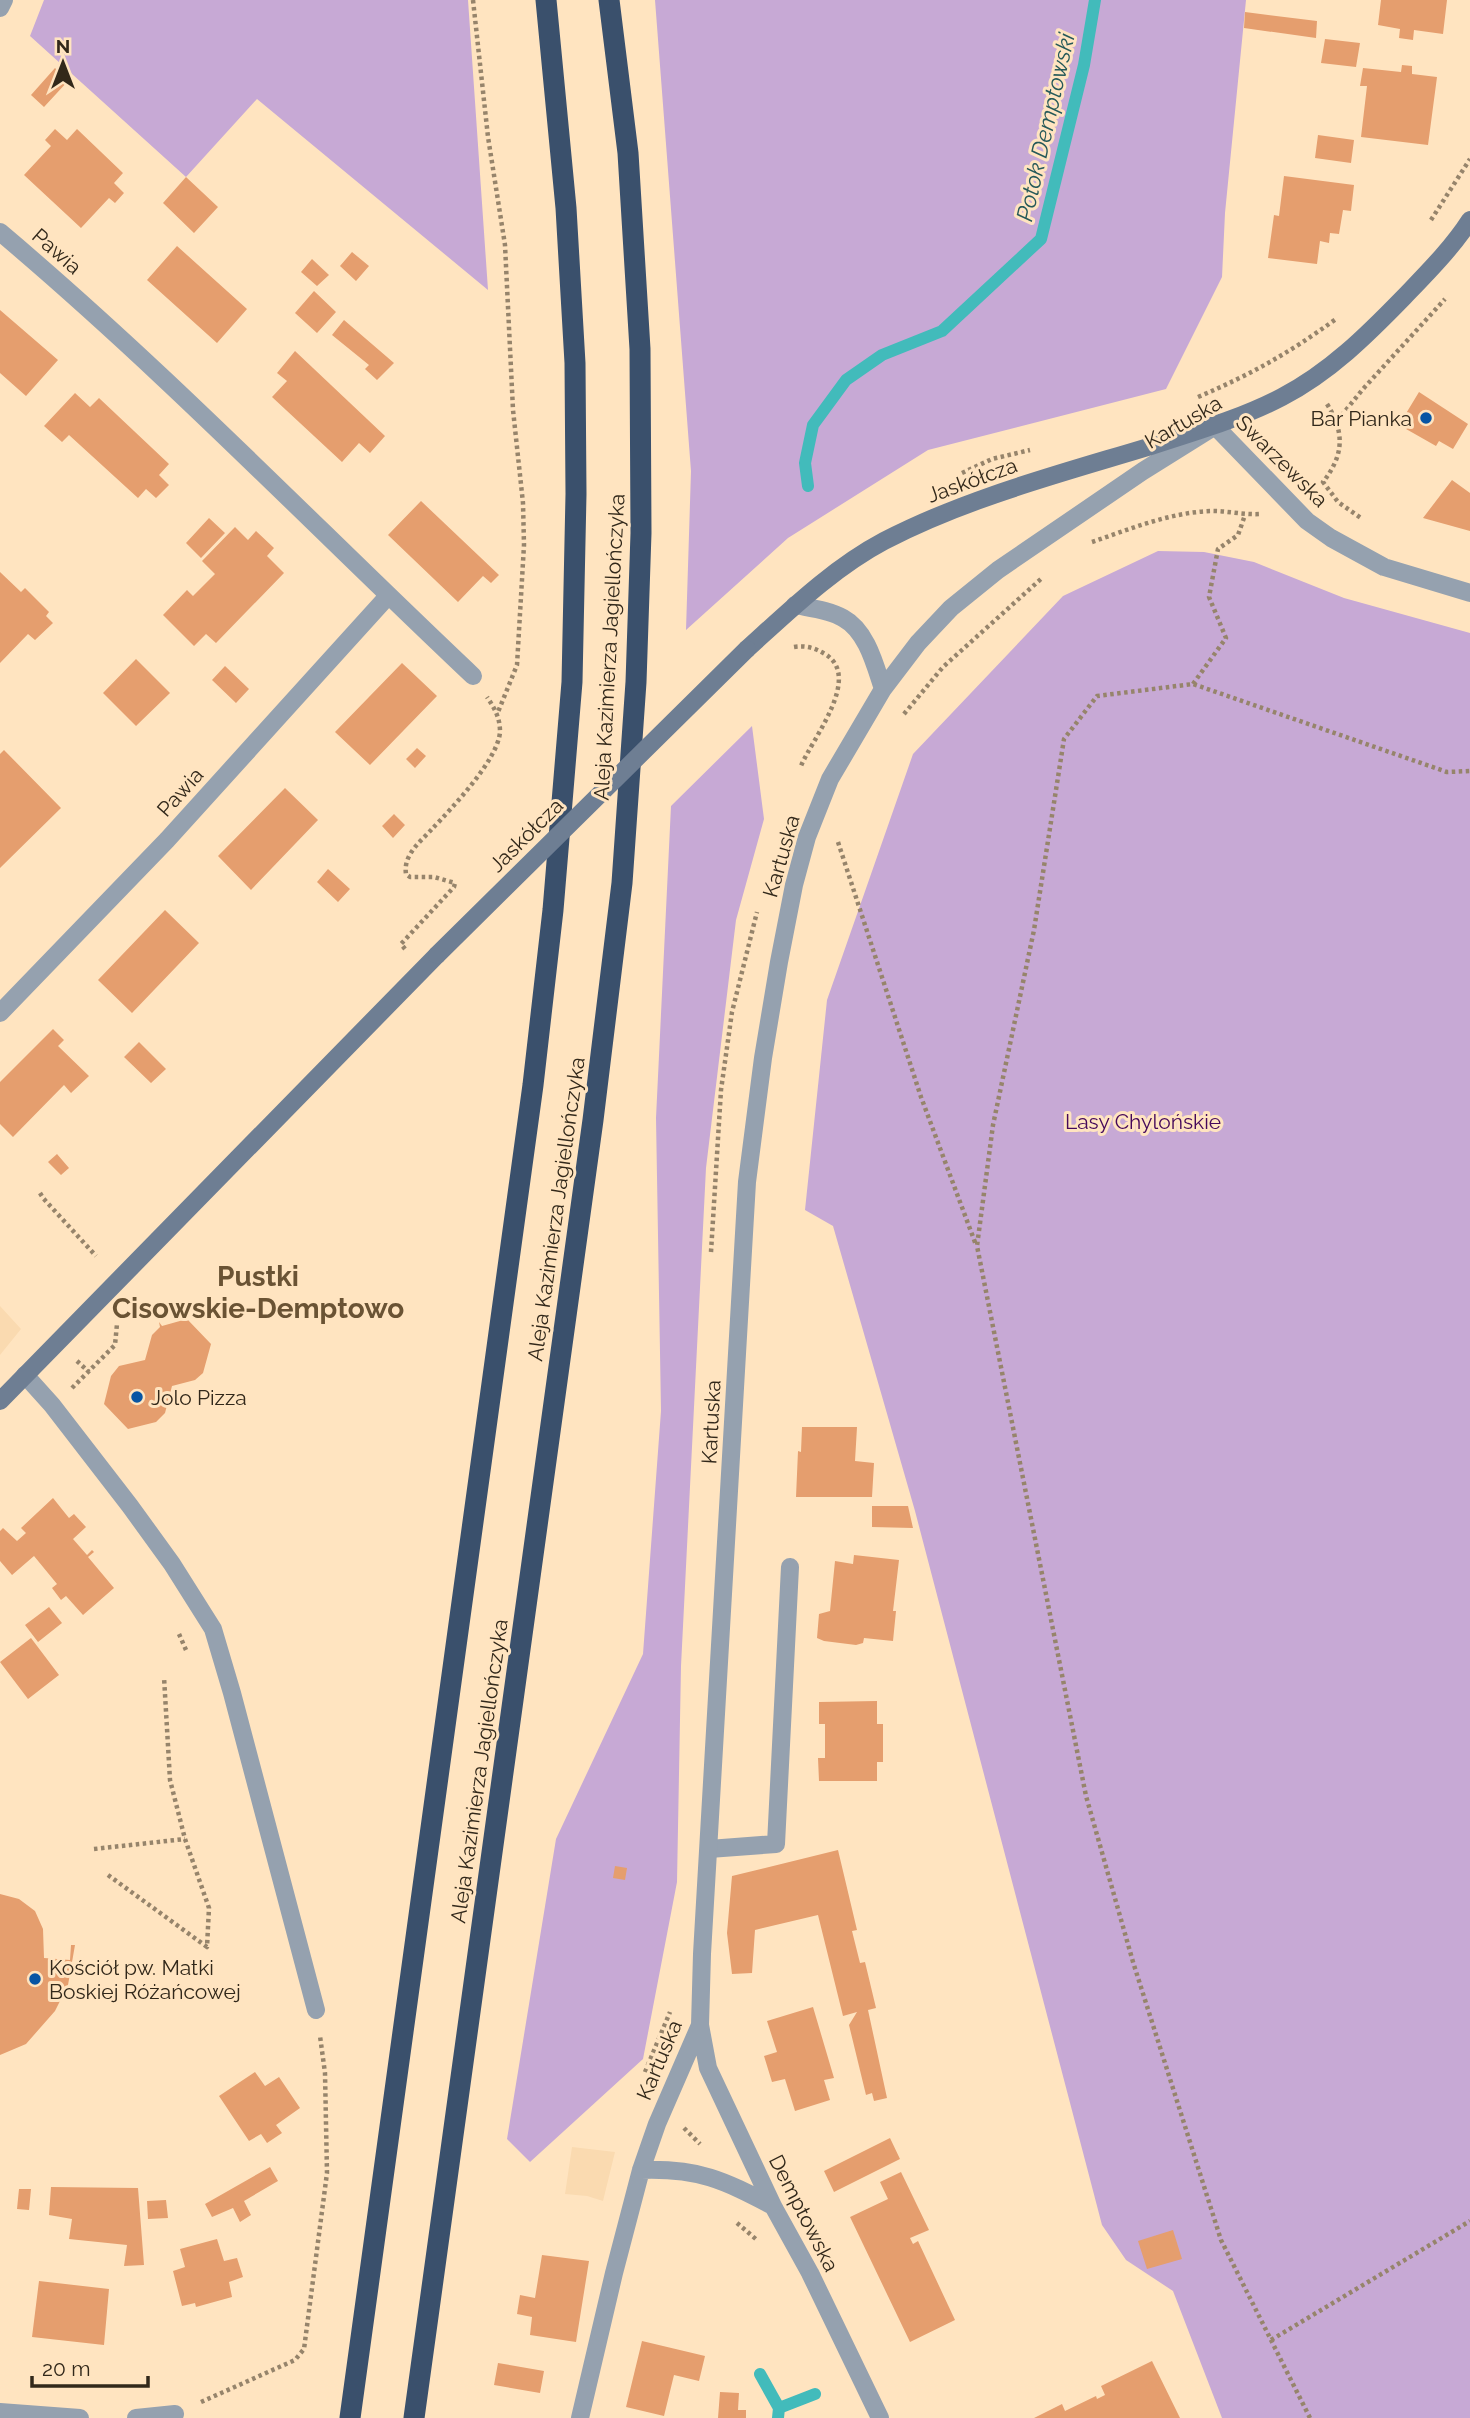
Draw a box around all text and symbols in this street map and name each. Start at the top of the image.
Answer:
north arrow [28,28,98,98]
water label: Potok Demptowski [1010,29,1080,224]
text: N [56,35,70,57]
street label: Pawia [27,223,87,279]
street label: Kartuska [1140,390,1226,454]
place label: Bar Pianka [1310,406,1412,431]
street label: Swarzewska [1231,410,1333,512]
marker: Bar Pianka [1418,410,1434,426]
street label: Jaskółcza [924,452,1020,508]
street label: Aleja Kazimierza Jagiellończyka [588,493,630,801]
street label: Pawia [152,762,208,822]
street label: Jaskółcza [484,793,568,877]
street label: Kartuska [757,812,805,900]
street label: Aleja Kazimierza Jagiellończyka [522,1055,590,1363]
park label: Lasy Chylońskie [1065,1109,1221,1134]
district label: Pustki Cisowskie-Demptowo [112,1260,404,1325]
street label: Kartuska [696,1379,726,1465]
place label: Jolo Pizza [151,1385,247,1410]
marker: Jolo Pizza [129,1389,145,1405]
street label: Aleja Kazimierza Jagiellończyka [445,1617,513,1925]
place label: Kościół pw. Matki Boskiej Różańcowej [49,1955,241,2004]
marker: Kościół pw. Matki Boskiej Różańcowej [27,1971,43,1987]
street label: Kartuska [631,2016,687,2104]
street label: Demptowska [764,2150,844,2276]
scale bar [32,2344,147,2388]
text: 20 m [42,2356,90,2381]

